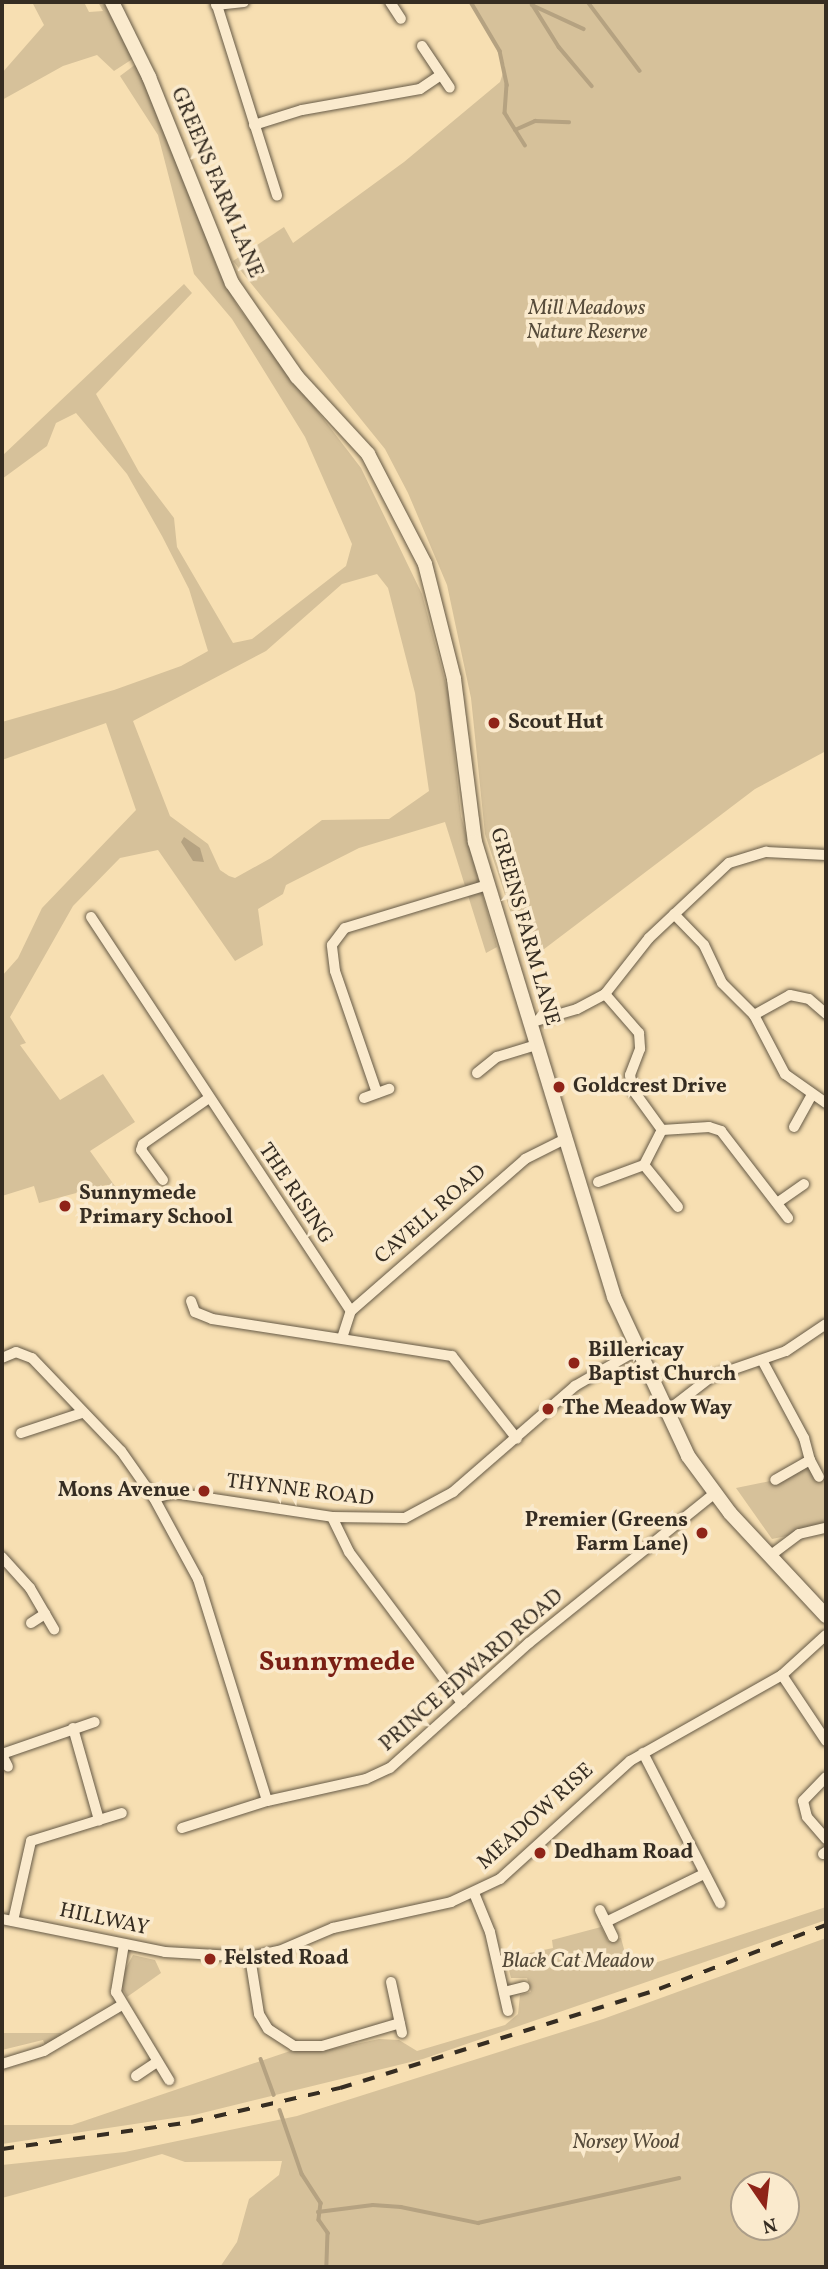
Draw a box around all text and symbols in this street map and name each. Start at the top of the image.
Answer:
street label: GREENS FARM LANE [164,84,268,282]
park label: Mill Meadows Nature Reserve [527,296,647,346]
place label: Scout Hut [508,710,603,736]
marker: Scout Hut [486,715,502,731]
street label: GREENS FARM LANE [484,825,564,1029]
place label: Goldcrest Drive [573,1074,727,1100]
marker: Goldcrest Drive [551,1079,567,1095]
street label: THE RISING [252,1139,338,1249]
street label: CAVELL ROAD [370,1160,492,1270]
place label: Sunnymede Primary School [79,1181,233,1231]
marker: Sunnymede Primary School [57,1198,73,1214]
place label: Billericay Baptist Church [588,1338,737,1388]
marker: Billericay Baptist Church [566,1355,582,1371]
place label: The Meadow Way [562,1396,733,1422]
marker: The Meadow Way [540,1401,556,1417]
street label: THYNNE ROAD [225,1469,375,1513]
place label: Mons Avenue [58,1478,190,1504]
marker: Mons Avenue [196,1483,212,1499]
place label: Premier (Greens Farm Lane) [525,1508,688,1558]
marker: Premier (Greens Farm Lane) [694,1525,710,1541]
street label: PRINCE EDWARD ROAD [375,1584,569,1758]
district label: Sunnymede [259,1646,415,1680]
street label: MEADOW RISE [472,1758,600,1876]
place label: Dedham Road [554,1840,693,1866]
marker: Dedham Road [532,1845,548,1861]
street label: HILLWAY [57,1898,151,1942]
place label: Felsted Road [224,1946,349,1972]
park label: Black Cat Meadow [502,1949,654,1975]
marker: Felsted Road [202,1951,218,1967]
park label: Norsey Wood [572,2130,680,2156]
north arrow [730,2171,800,2241]
text: N [760,2210,779,2239]

